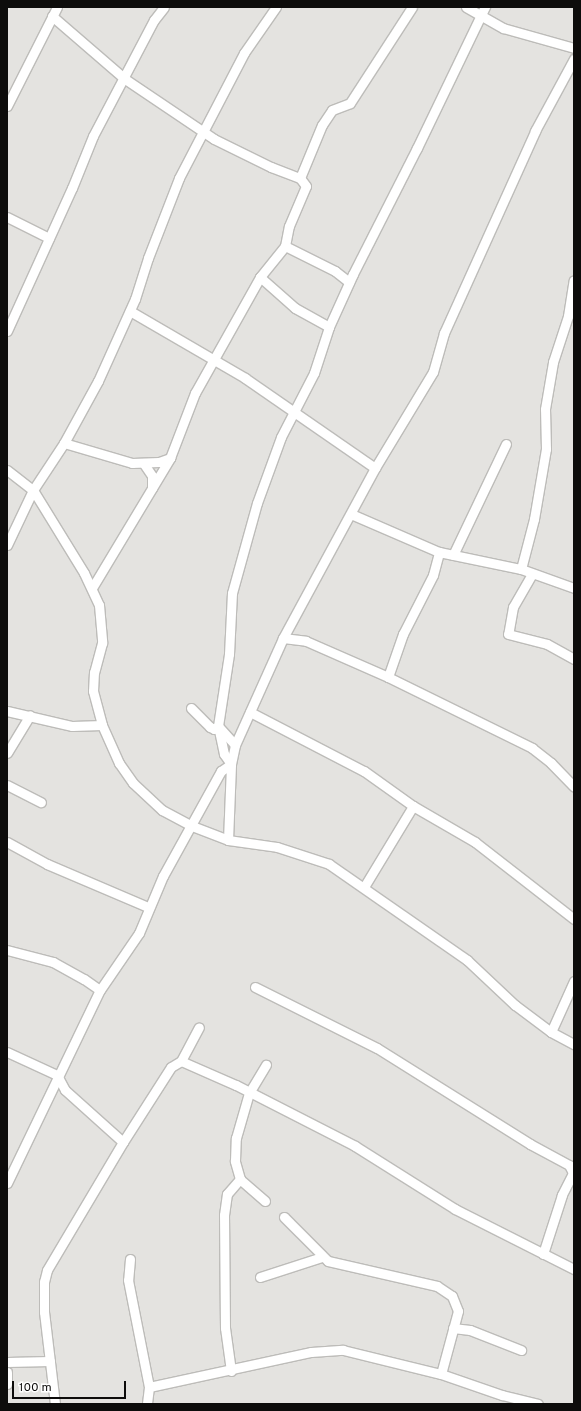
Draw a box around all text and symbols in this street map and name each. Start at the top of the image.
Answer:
scale bar [14,1373,128,1399]
text: 100 m [19,1380,52,1396]

